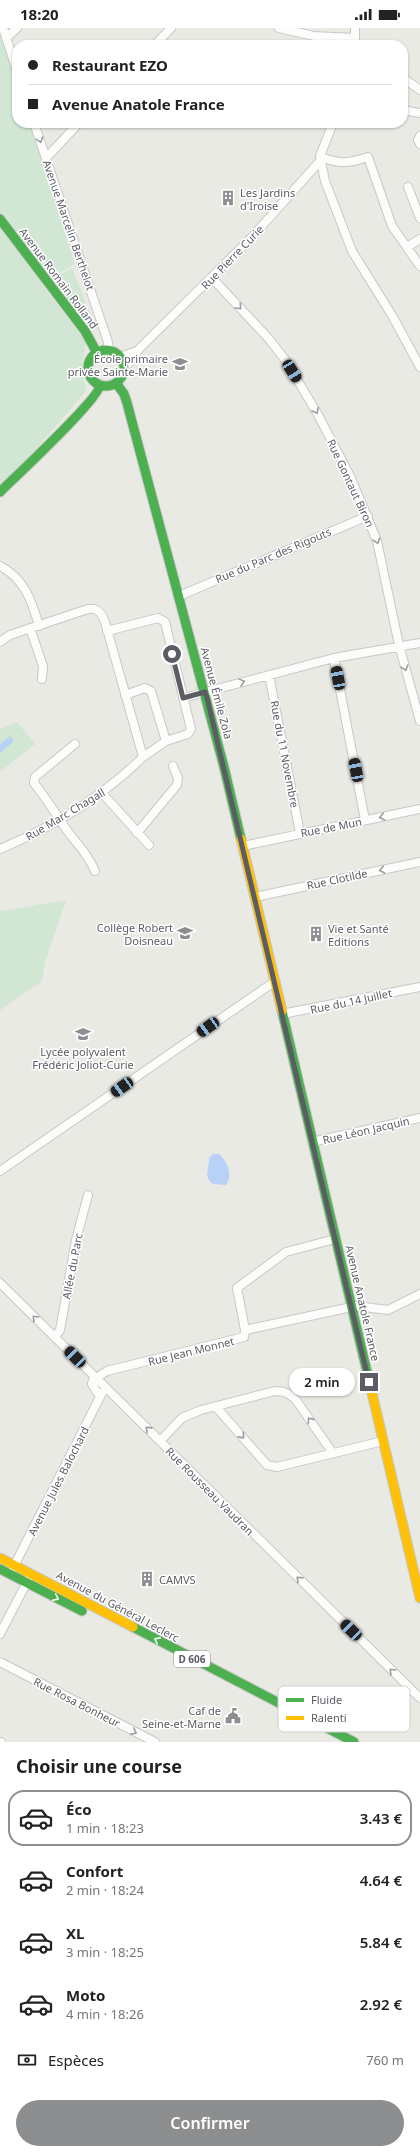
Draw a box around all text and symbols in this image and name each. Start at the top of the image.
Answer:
text: 18:20 [20,4,59,24]
text: Restaurant EZO [52,55,168,75]
text: Avenue Anatole France [52,94,225,114]
one-way arrow [35,137,44,144]
street label: Avenue Marcelin Berthelot [40,158,98,292]
place label: Les Jardins d'Iroise [240,185,295,213]
building icon: Les Jardins d'Iroise [219,189,237,207]
street label: Rue Pierre Curie [198,222,266,292]
street label: Avenue Romain Rolland [16,224,102,332]
one-way arrow [234,302,242,310]
place label: École primaire privée Sainte-Marie [68,351,168,379]
school or university icon: École primaire privée Sainte-Marie [171,355,189,373]
car [281,358,303,384]
one-way arrow [311,407,318,414]
street label: Rue Gontaut Biron [324,436,378,530]
street label: Rue du Parc des Rigouts [213,524,333,586]
one-way arrow [372,537,381,544]
route start [163,645,181,663]
street label: Avenue Émile Zola [198,645,236,741]
one-way arrow [401,664,409,671]
car [330,665,346,691]
one-way arrow [239,678,246,687]
street label: Rue du 11 Novembre [267,699,303,809]
car [348,757,364,783]
street label: Rue Marc Chagall [23,784,107,844]
one-way arrow [379,812,385,821]
street label: Rue de Mun [299,814,363,840]
street label: Rue Clotilde [305,865,369,893]
one-way arrow [379,865,385,873]
place label: Collège Robert Doisneau [97,920,173,948]
place label: Vie et Santé Editions [328,921,389,949]
school or university icon: Collège Robert Doisneau [176,924,194,942]
building icon: Vie et Santé Editions [307,925,325,943]
street label: Rue du 14 Juillet [309,985,393,1017]
car [195,1015,221,1039]
school or university icon: Lycée polyvalent Frédéric Joliot-Curie [74,1025,92,1043]
place label: Lycée polyvalent Frédéric Joliot-Curie [32,1044,134,1072]
car [109,1075,135,1099]
street label: Rue Léon Jacquin [321,1113,411,1147]
street label: Allée du Parc [58,1232,86,1300]
street label: Avenue Anatole France [342,1244,384,1362]
one-way arrow [32,1315,40,1322]
street label: Rue Jean Monnet [146,1333,236,1369]
car [62,1344,88,1370]
callout: 2 min [289,1368,355,1396]
text: 2 min [304,1373,340,1391]
route end [360,1373,378,1391]
one-way arrow [307,1417,315,1424]
street label: Avenue Jules Balochard [24,1424,92,1538]
one-way arrow [145,1426,153,1434]
one-way arrow [237,1431,244,1439]
street label: Rue Rousseau Vaudran [163,1444,257,1538]
street label: Avenue du Général Leclerc [54,1567,182,1645]
building icon: CAMVS [138,1570,156,1588]
place label: CAMVS [159,1572,196,1587]
one-way arrow [296,1577,304,1584]
one-way arrow [52,1593,59,1601]
car [338,1617,364,1643]
one-way arrow [154,1638,161,1645]
road number: D 606 [174,1651,210,1667]
one-way arrow [389,1668,397,1675]
street label: Rue Rosa Bonheur [31,1674,123,1731]
legend [278,1686,410,1732]
text: Fluide [311,1692,342,1707]
place label: Caf de Seine-et-Marne [142,1703,221,1731]
public building icon: Caf de Seine-et-Marne [224,1707,242,1725]
text: Ralenti [311,1710,347,1725]
one-way arrow [130,1727,137,1734]
text: Choisir une course [16,1754,182,1778]
text: Éco [66,1799,92,1819]
icon: car [18,1800,54,1836]
text: 3.43 € [360,1808,402,1828]
text: 1 min · 18:23 [66,1819,144,1837]
text: Confort [66,1861,123,1881]
icon: car [18,1862,54,1898]
text: 4.64 € [360,1870,402,1890]
text: 2 min · 18:24 [66,1881,144,1899]
text: XL [66,1923,84,1943]
icon: car [18,1924,54,1960]
text: 5.84 € [360,1932,402,1952]
text: 3 min · 18:25 [66,1943,144,1961]
text: Moto [66,1985,105,2005]
icon: car [18,1986,54,2022]
text: 2.92 € [360,1994,402,2014]
text: 4 min · 18:26 [66,2005,144,2023]
icon: cash [16,2049,38,2071]
text: Espèces [48,2050,104,2070]
text: 760 m [366,2051,404,2069]
button: Confirmer [16,2100,404,2146]

